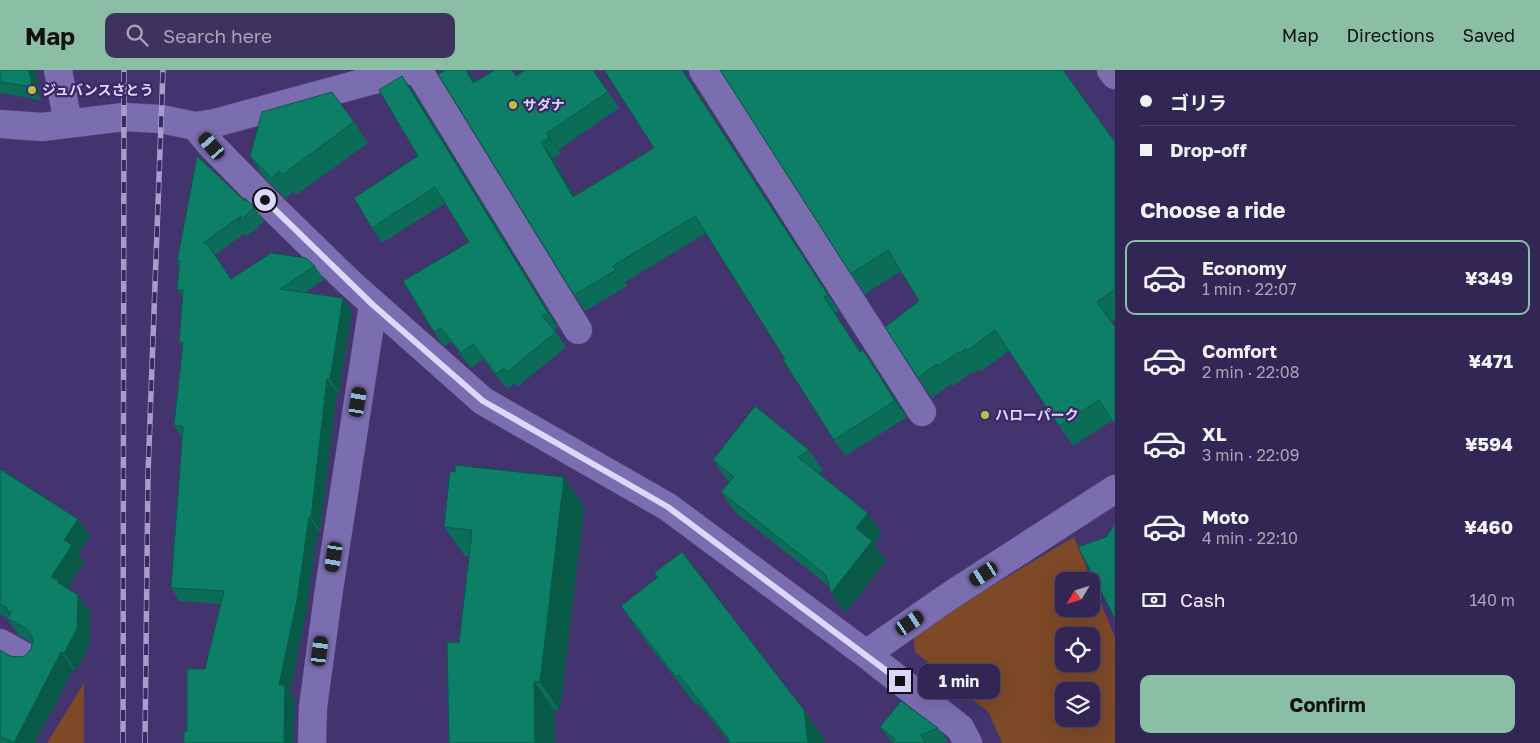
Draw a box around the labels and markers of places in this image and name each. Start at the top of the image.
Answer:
place label: ジュバンスさとう [42,81,153,98]
marker: ジュバンスさとう [26,84,38,96]
place label: サダナ [523,96,565,113]
marker: サダナ [507,99,519,111]
place label: ハローパーク [995,406,1079,423]
marker: ハローパーク [979,409,991,421]

